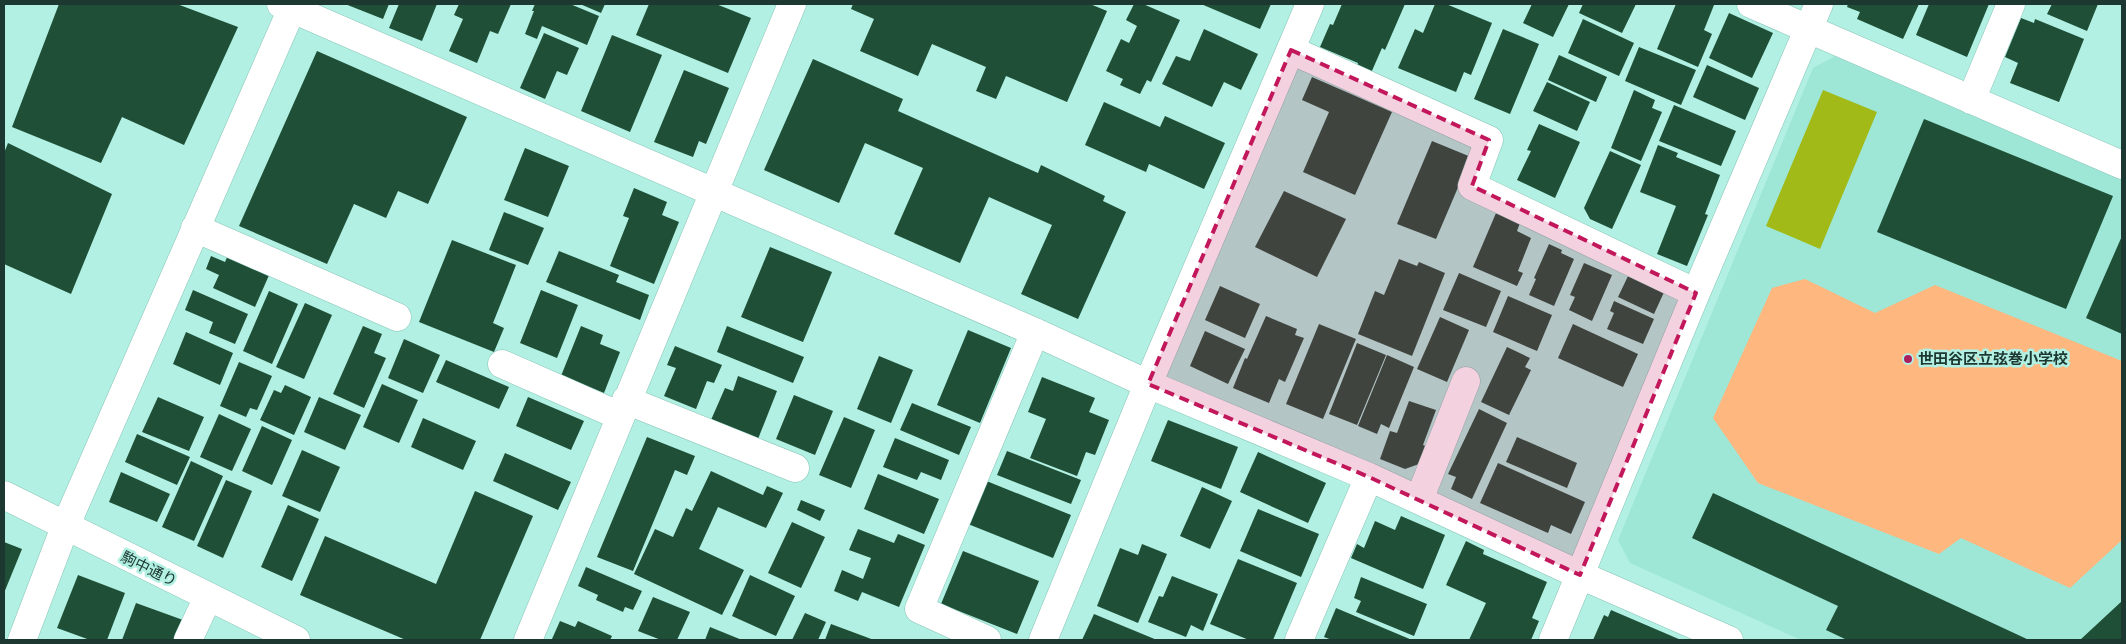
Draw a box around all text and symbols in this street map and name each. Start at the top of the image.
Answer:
place label: 世田谷区立弦巻小学校 [1918,349,2068,367]
marker: 世田谷区立弦巻小学校 [1902,353,1914,365]
street label: 駒中通り [119,547,180,589]

